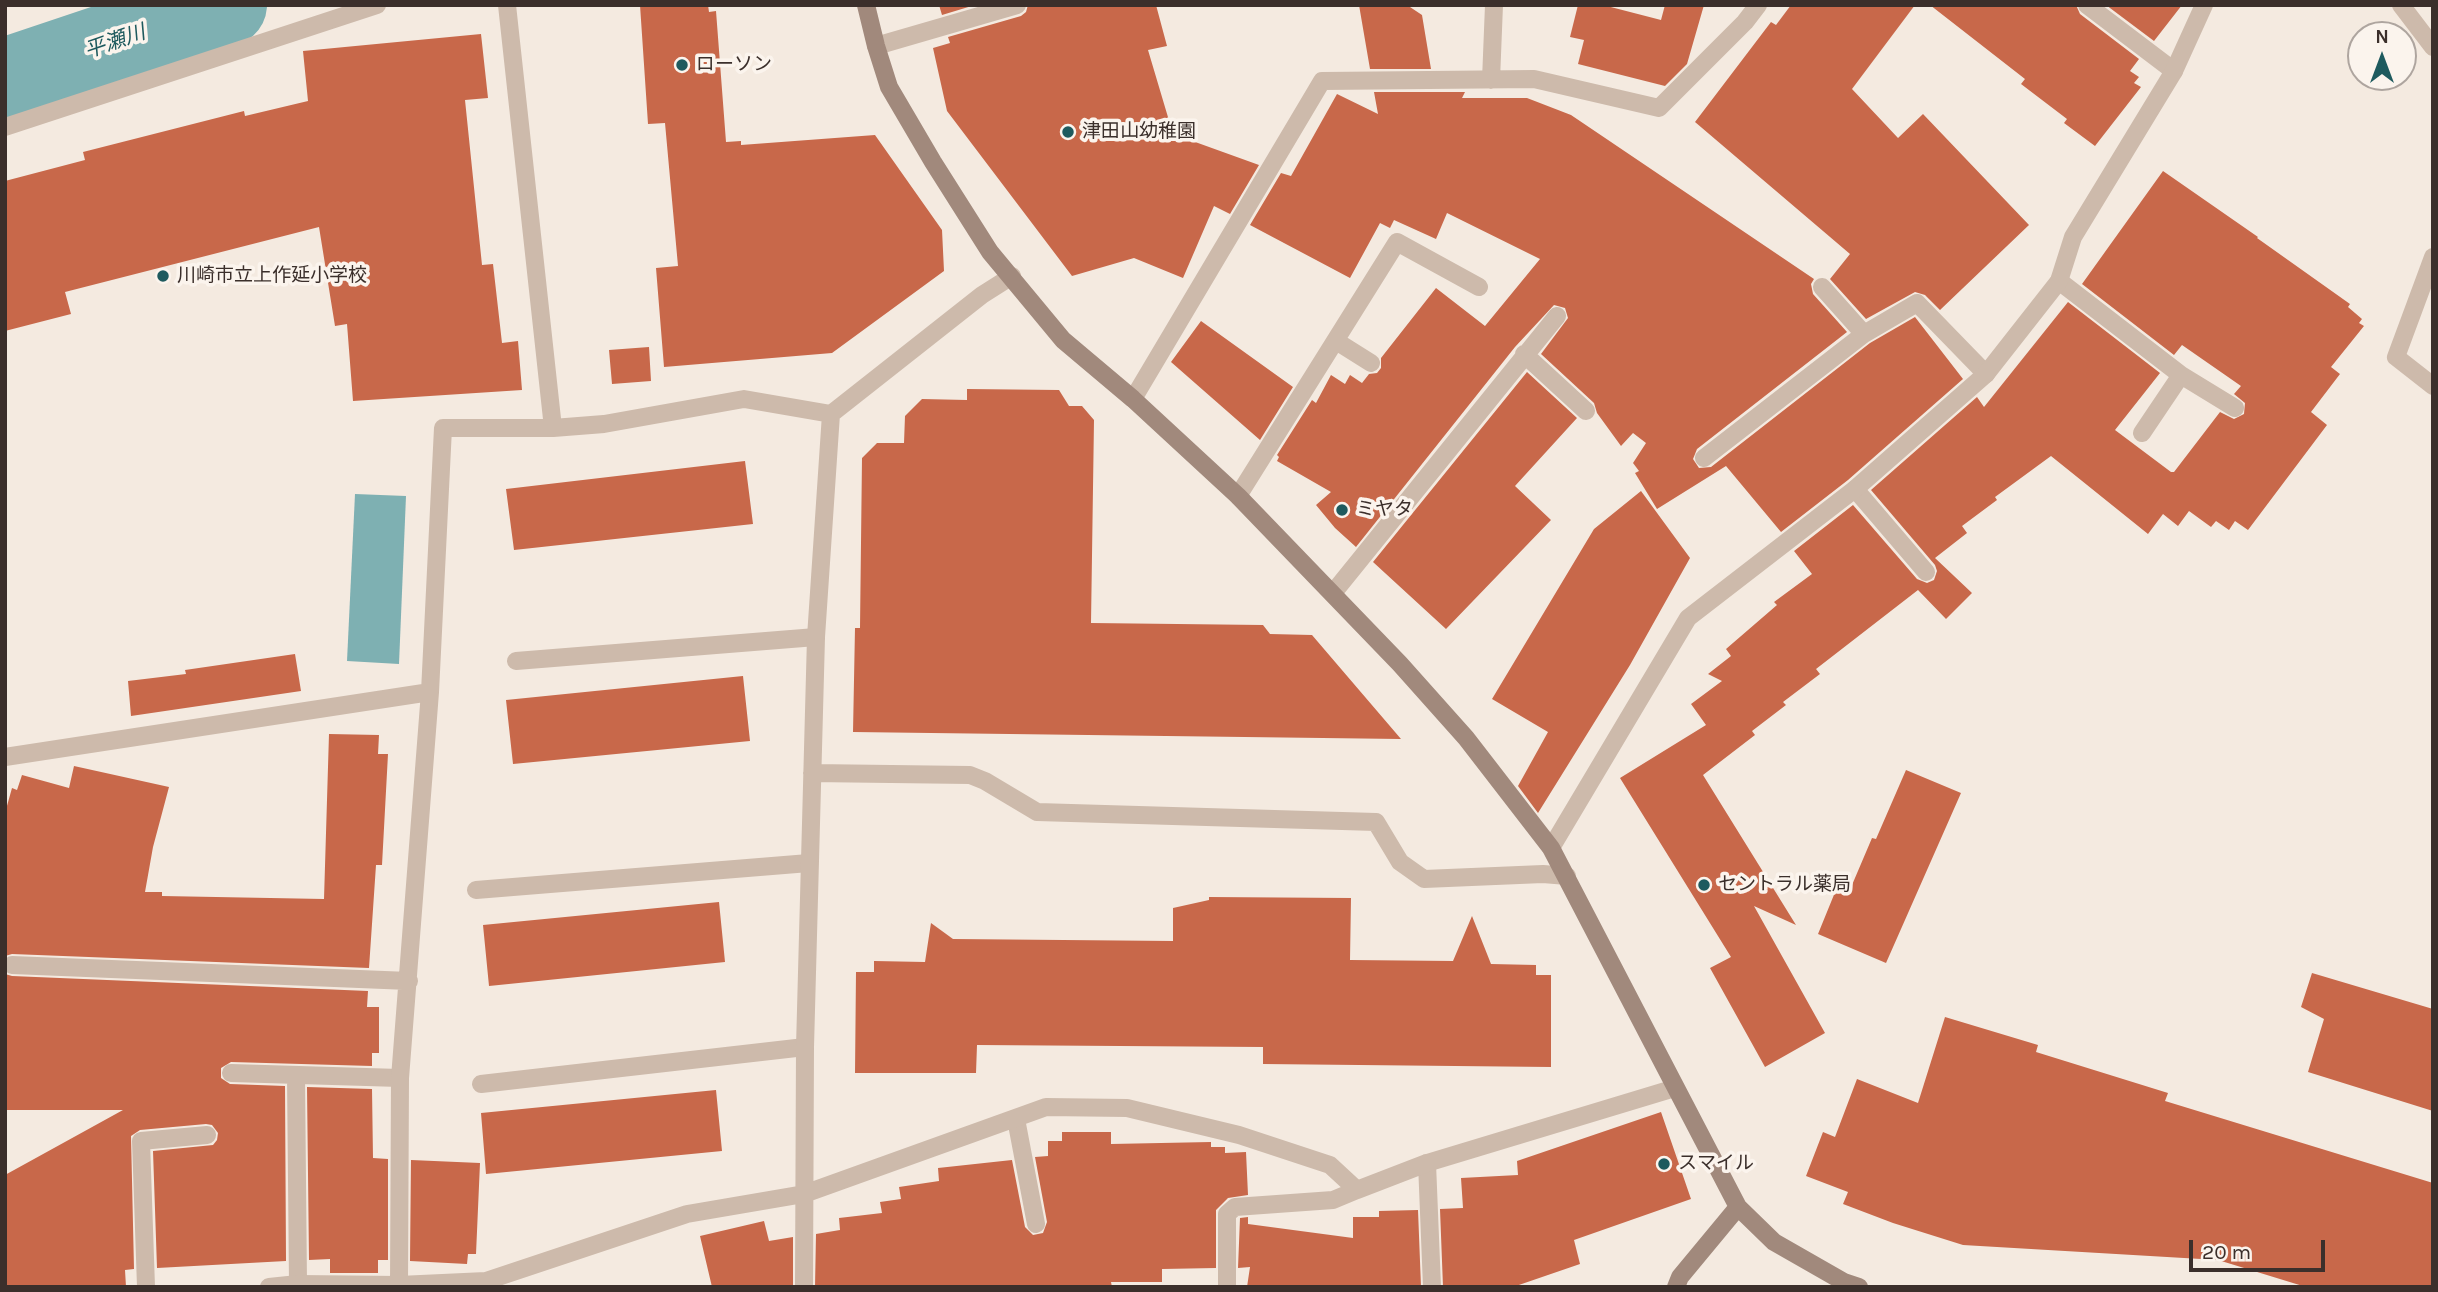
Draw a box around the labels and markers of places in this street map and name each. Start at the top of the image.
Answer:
place label: ローソン [696,54,772,76]
marker: ローソン [674,57,690,73]
place label: 津田山幼稚園 [1082,121,1196,143]
marker: 津田山幼稚園 [1060,124,1076,140]
place label: 川崎市立上作延小学校 [177,265,367,287]
marker: 川崎市立上作延小学校 [155,268,171,284]
place label: ミヤタ [1356,499,1413,521]
marker: ミヤタ [1334,502,1350,518]
place label: セントラル薬局 [1718,874,1851,896]
marker: セントラル薬局 [1696,877,1712,893]
place label: スマイル [1678,1153,1754,1175]
marker: スマイル [1656,1156,1672,1172]

